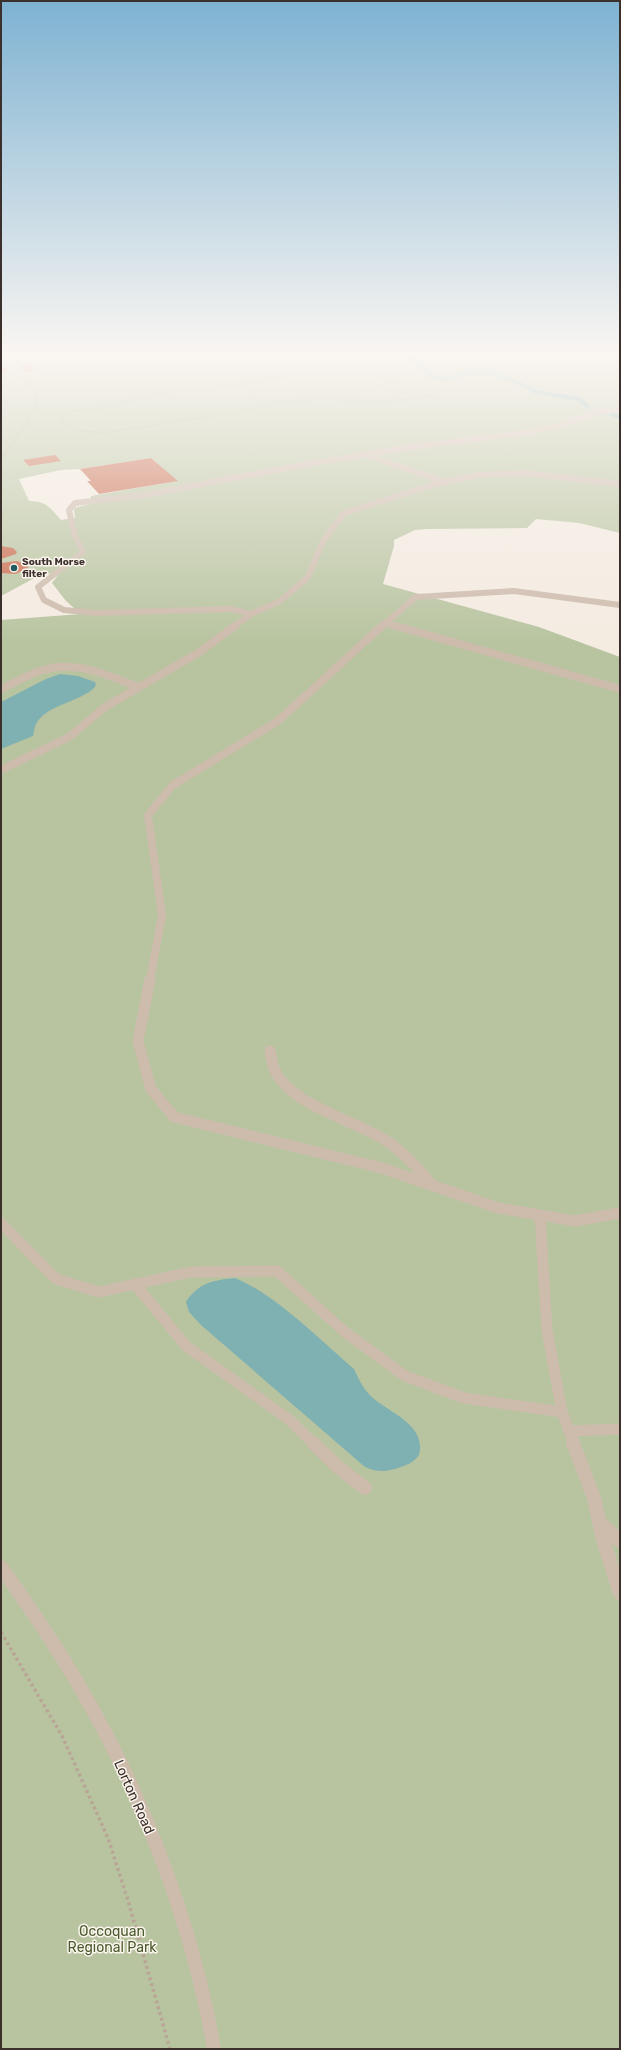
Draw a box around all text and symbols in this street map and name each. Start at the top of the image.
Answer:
place label: South Morse filter [22,556,85,580]
marker: South Morse filter [9,563,19,573]
street label: Lorton Road [110,1757,158,1837]
park label: Occoquan Regional Park [68,1923,157,1956]

